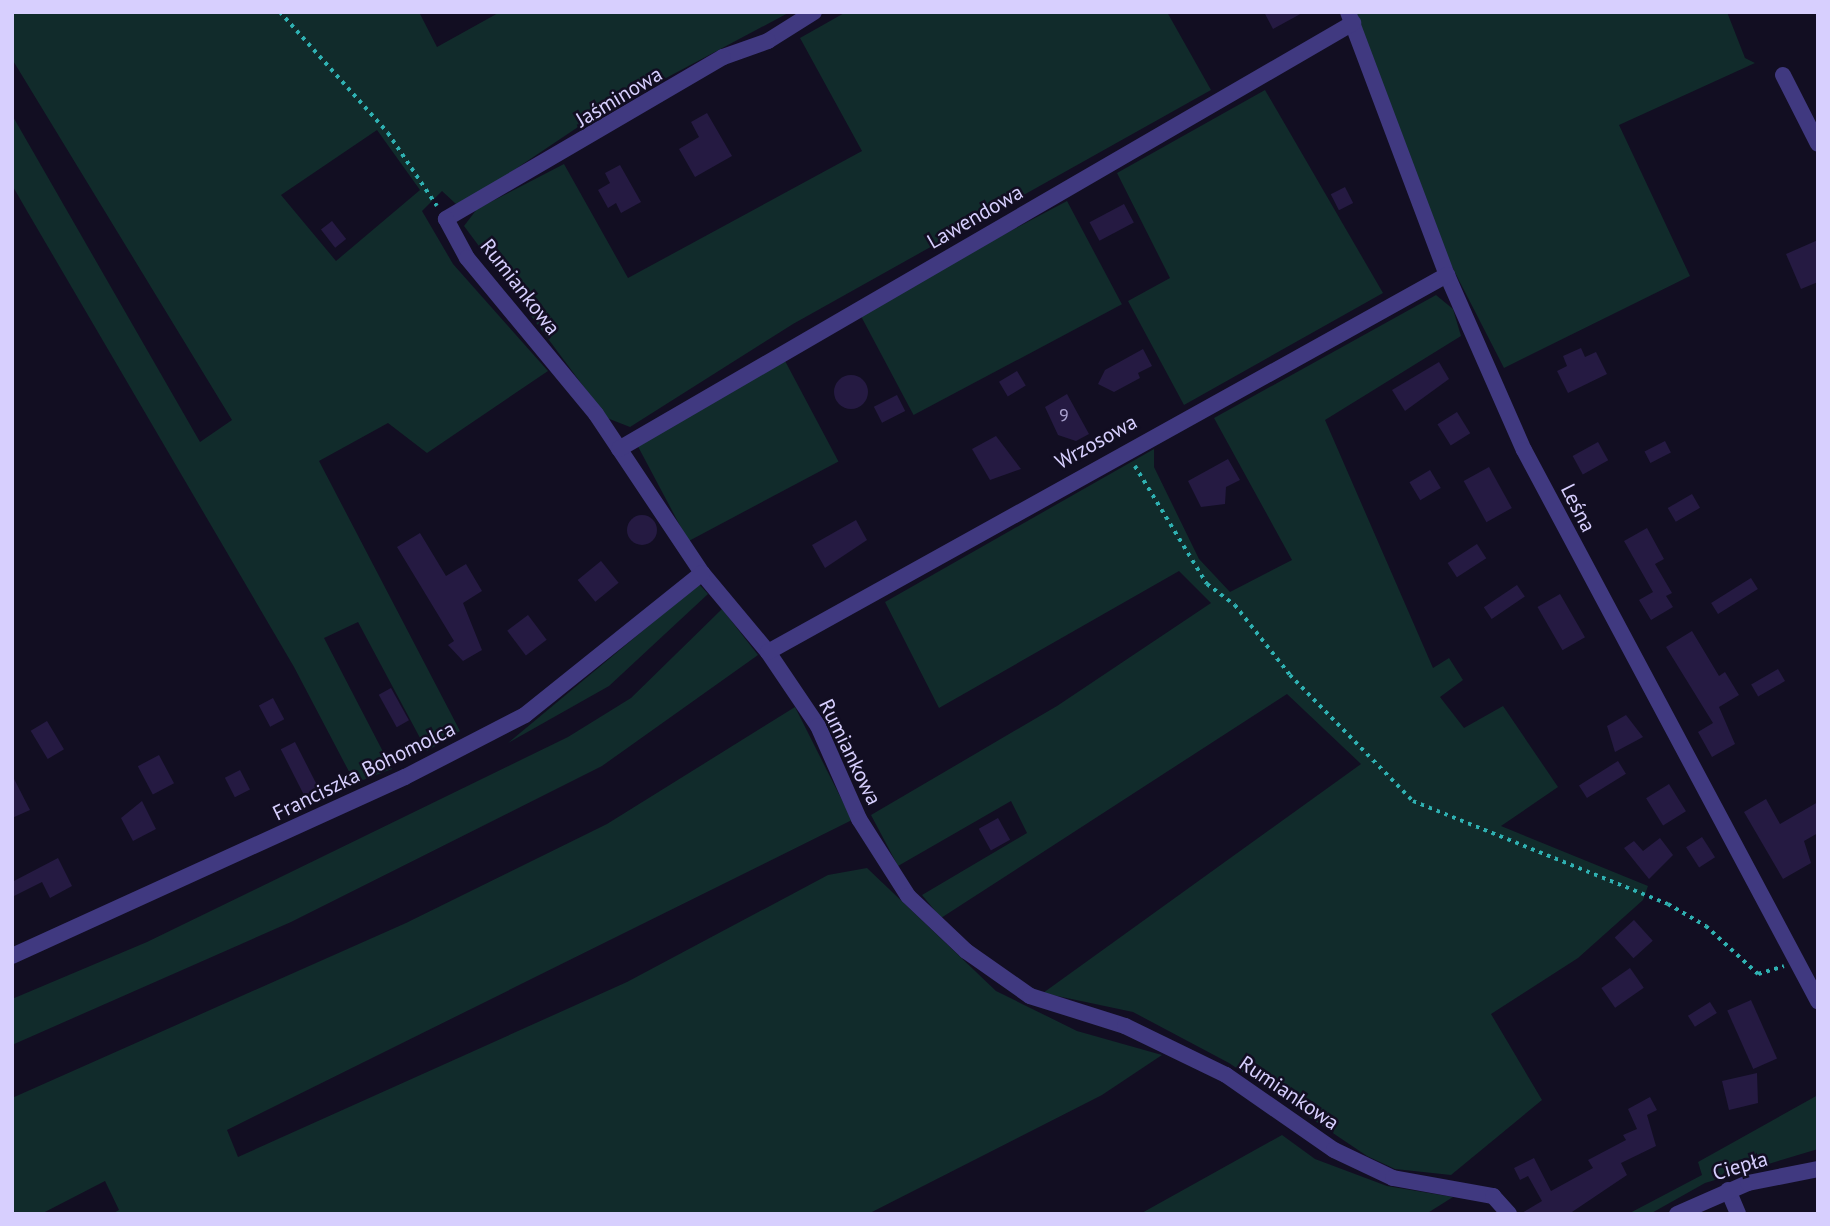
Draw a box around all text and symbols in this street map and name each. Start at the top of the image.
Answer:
street label: Jaśminowa [571,61,667,133]
street label: Lawendowa [923,179,1027,255]
street label: Rumiankowa [475,234,565,340]
house number: 9 [1059,404,1069,426]
street label: Wrzosowa [1051,409,1141,475]
street label: Leśna [1555,480,1601,536]
street label: Rumiankowa [813,695,887,809]
street label: Franciszka Bohomolca [269,716,459,826]
street label: Rumiankowa [1234,1050,1344,1136]
street label: Ciepła [1710,1146,1770,1186]

